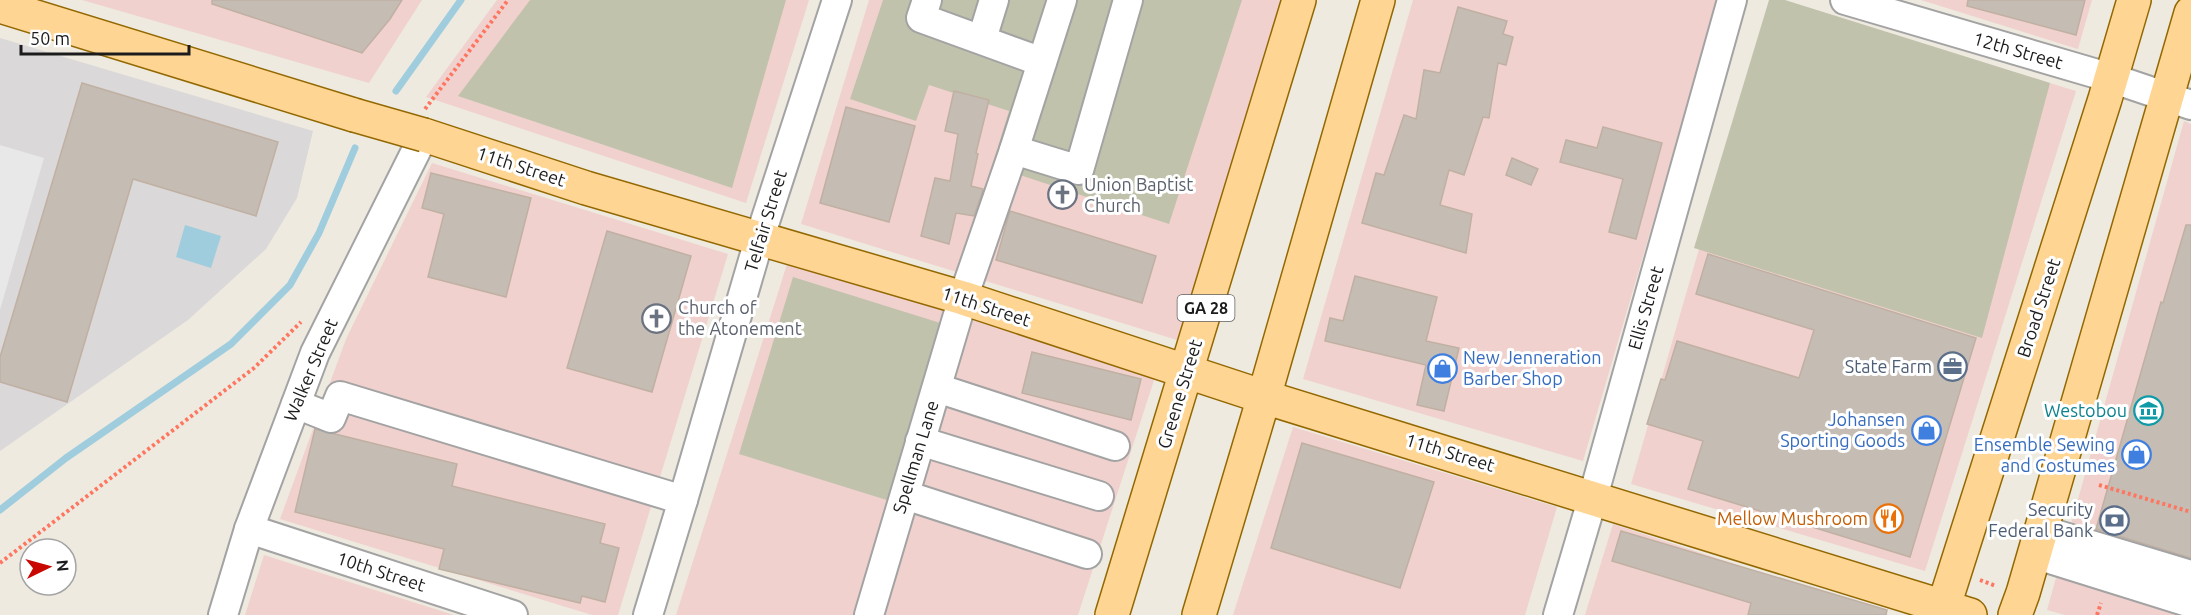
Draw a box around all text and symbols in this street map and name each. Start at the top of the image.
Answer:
scale bar [21,18,189,56]
text: 50 m [30,28,70,48]
street label: 12th Street [1971,28,2065,72]
street label: 11th Street [474,142,568,190]
street label: Telfair Street [740,167,790,274]
place label: Union Baptist Church [1084,174,1193,215]
church icon: Union Baptist Church [1047,179,1079,211]
street label: Broad Street [2013,256,2063,360]
street label: Ellis Street [1624,264,1667,352]
street label: 11th Street [939,282,1033,330]
road number: GA 28 [1178,295,1234,321]
place label: Church of the Atonement [678,297,802,338]
church icon: Church of the Atonement [641,302,673,334]
street label: Walker Street [279,315,341,424]
street label: Greene Street [1153,337,1205,451]
place label: New Jenneration Barber Shop [1463,347,1601,388]
office icon: State Farm [1937,351,1969,383]
shop icon: New Jenneration Barber Shop [1426,352,1458,384]
place label: State Farm [1845,356,1932,376]
museum icon: Westobou [2132,395,2164,427]
street label: Spellman Lane [888,398,942,516]
place label: Westobou [2044,400,2127,420]
place label: Johansen Sporting Goods [1780,409,1905,450]
shop icon: Johansen Sporting Goods [1910,414,1942,446]
street label: 11th Street [1403,429,1497,475]
place label: Ensemble Sewing and Costumes [1974,434,2115,475]
shop icon: Ensemble Sewing and Costumes [2120,439,2152,471]
place label: Security Federal Bank [1988,499,2093,540]
restaurant icon: Mellow Mushroom [1873,503,1905,535]
bank icon: Security Federal Bank [2098,504,2130,536]
place label: Mellow Mushroom [1717,508,1868,528]
north arrow [18,537,78,597]
street label: 10th Street [334,547,428,595]
text: N [53,559,72,572]

